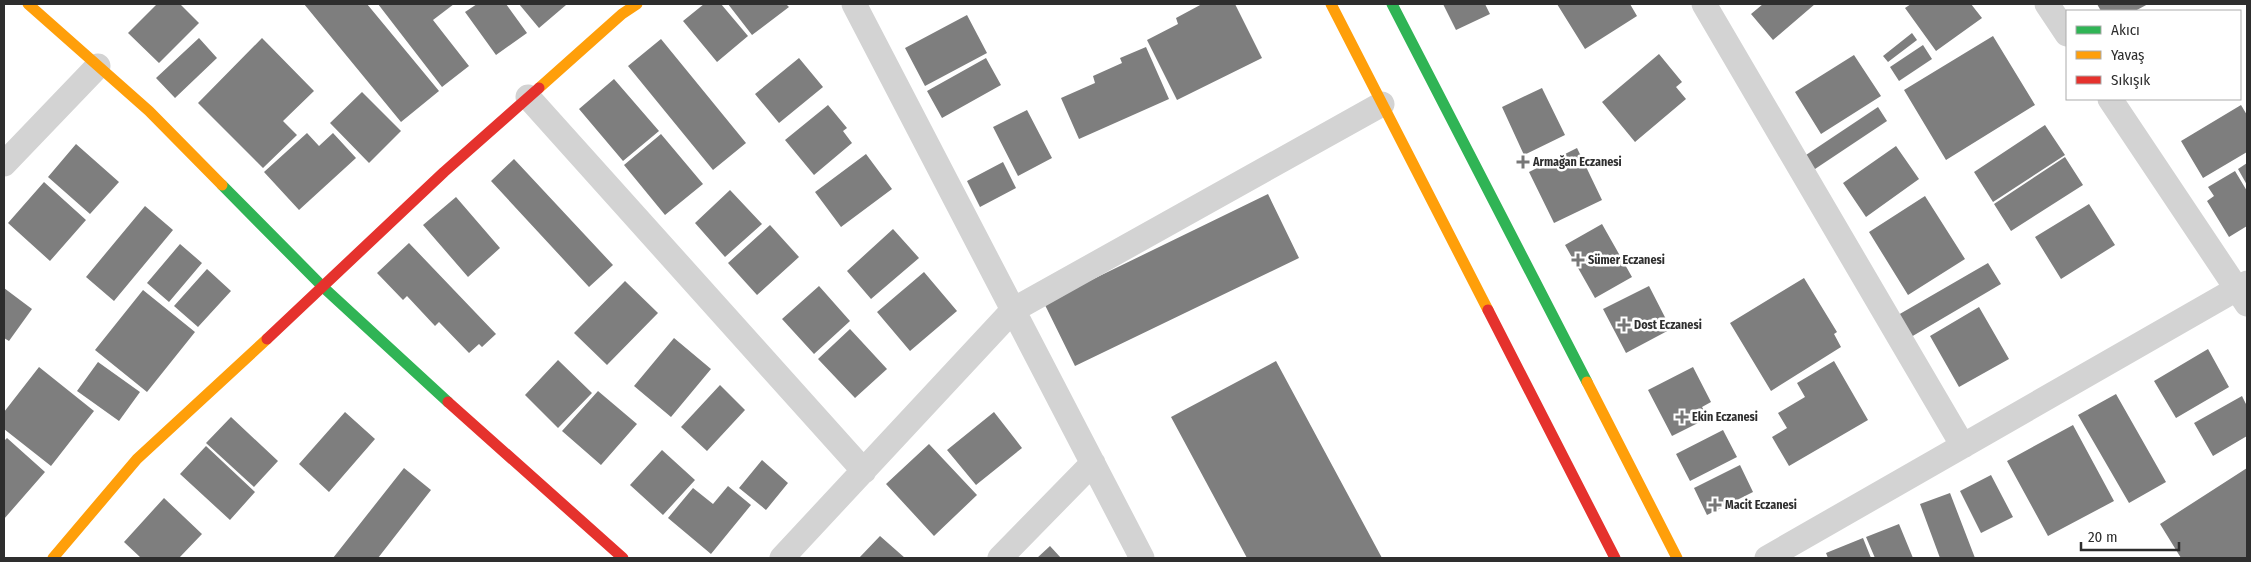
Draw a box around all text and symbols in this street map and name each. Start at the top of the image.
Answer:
legend [2066,10,2241,100]
text: Akıcı [2111,21,2140,39]
text: Yavaş [2111,46,2145,64]
text: Sıkışık [2111,71,2150,89]
place label: Armağan Eczanesi [1532,154,1622,169]
marker: Armağan Eczanesi [1517,156,1529,168]
place label: Sümer Eczanesi [1588,253,1665,267]
marker: Sümer Eczanesi [1572,254,1584,266]
place label: Dost Eczanesi [1634,318,1702,332]
marker: Dost Eczanesi [1618,319,1630,331]
place label: Ekin Eczanesi [1692,410,1758,424]
marker: Ekin Eczanesi [1676,411,1688,423]
place label: Macit Eczanesi [1725,498,1797,512]
marker: Macit Eczanesi [1709,499,1721,511]
scale bar [2081,520,2178,552]
text: 20 m [2088,528,2118,546]

